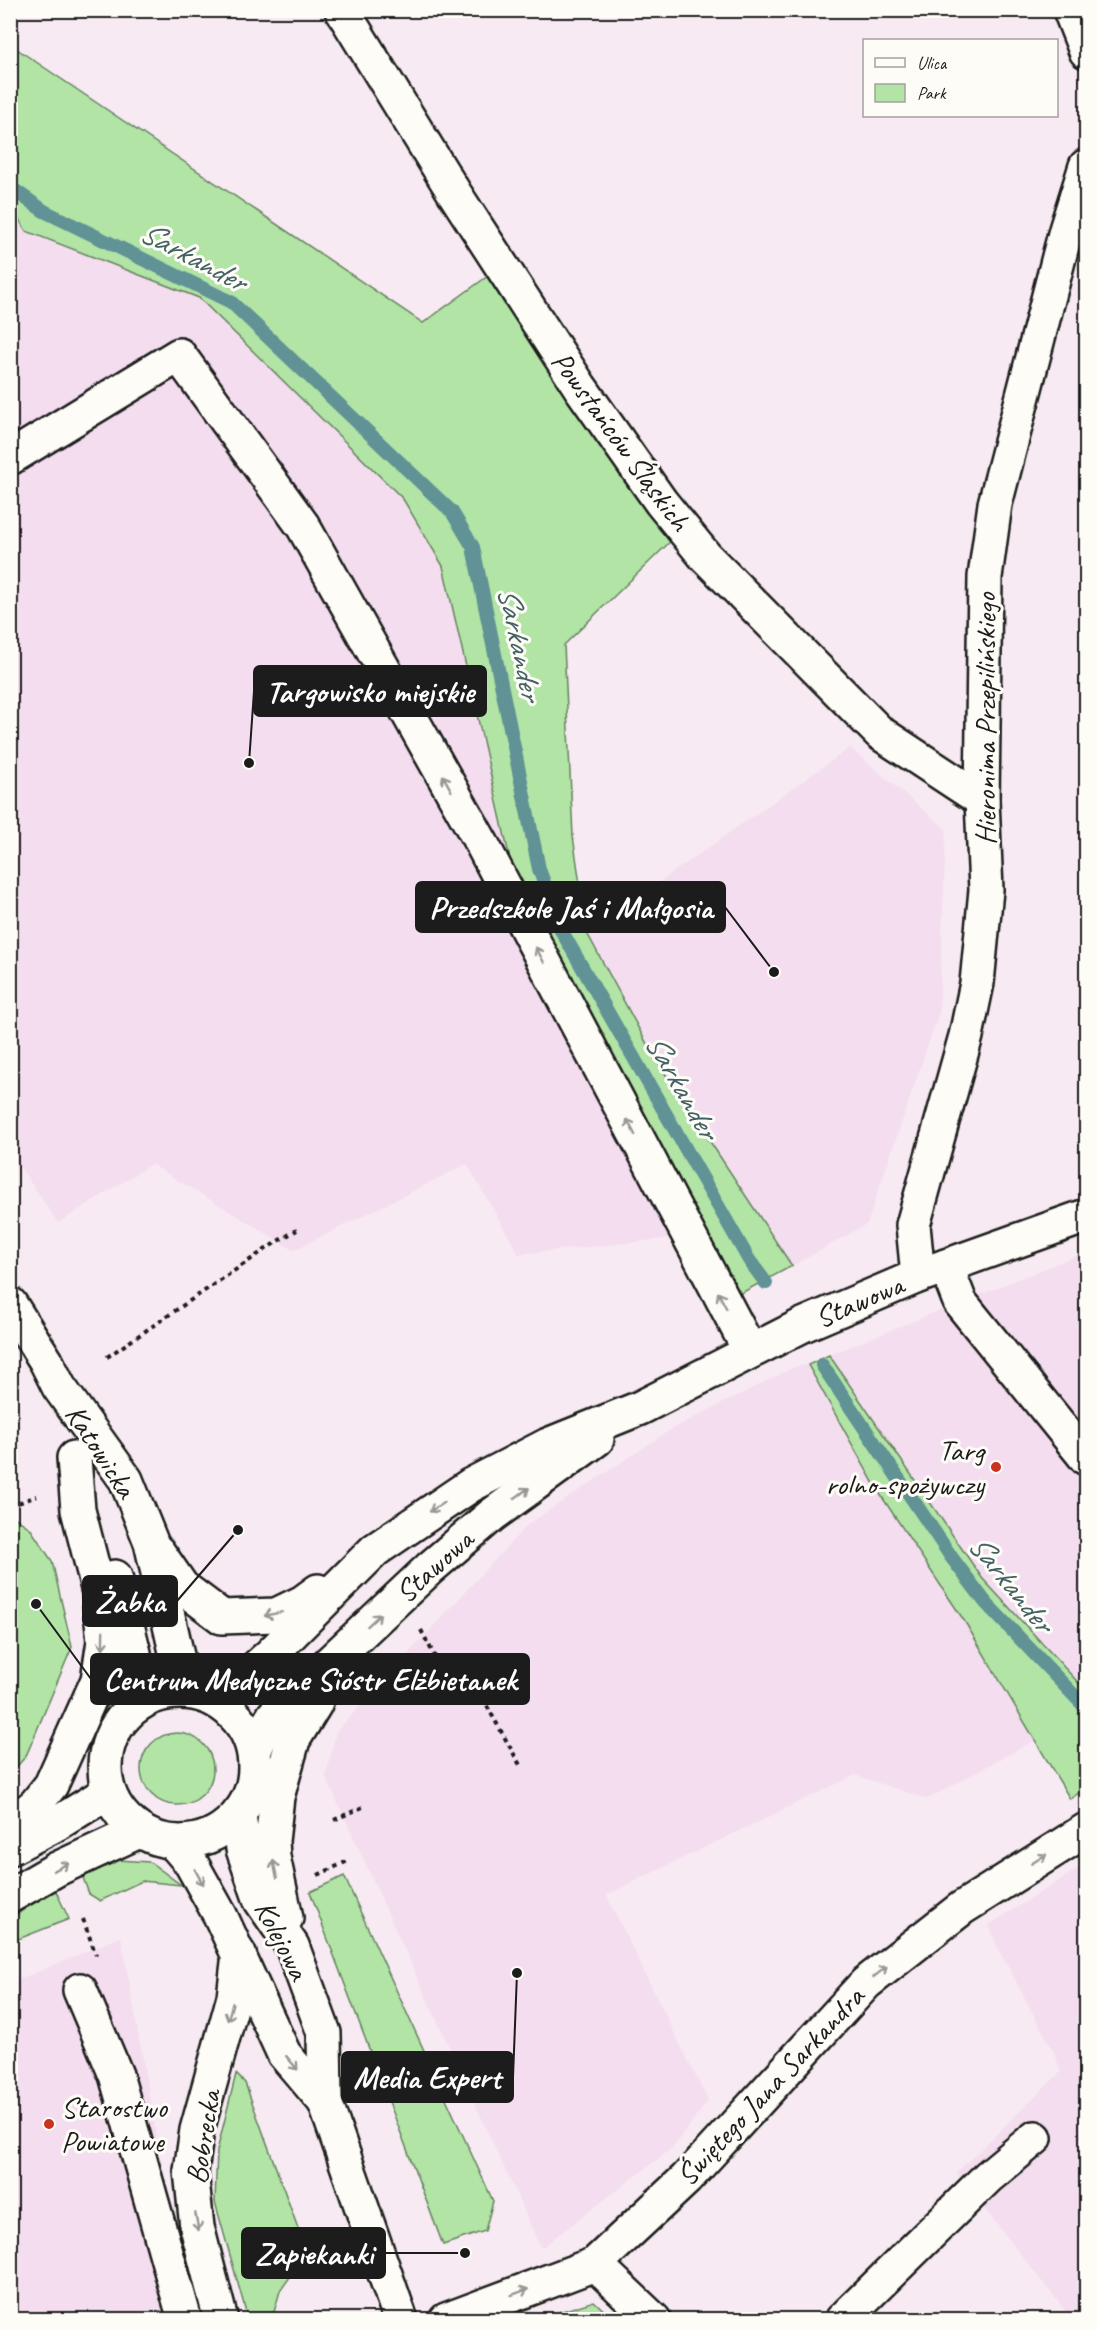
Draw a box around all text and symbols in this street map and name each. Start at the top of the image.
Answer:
legend [863,39,1058,117]
text: Ulica [917,52,948,74]
text: Park [917,82,947,104]
water label: Sarkander [133,211,257,303]
street label: Powstańców Śląskich [543,344,700,540]
water label: Sarkander [488,583,553,707]
street label: Hieronima Przepilińskiego [966,592,1004,845]
callout: Targowisko miejskie [254,666,486,716]
text: Targowisko miejskie [266,671,476,712]
one-way arrow [441,775,453,792]
callout: Przedszkole Jaś i Małgosia [416,882,725,932]
text: Przedszkole Jaś i Małgosia [429,887,715,928]
one-way arrow [534,947,546,964]
water label: Sarkander [636,1026,731,1150]
one-way arrow [625,1119,636,1137]
street label: Stawowa [809,1264,911,1336]
one-way arrow [716,1291,728,1309]
street label: Katowicka [57,1397,146,1506]
place label: Targ rolno-spożywczy [825,1431,986,1503]
marker: Targ rolno-spożywczy [989,1460,1003,1474]
one-way arrow [513,1487,529,1500]
one-way arrow [429,1501,446,1513]
street label: Stawowa [387,1519,483,1611]
water label: Sarkander [959,1526,1066,1644]
callout: Żabka [83,1576,177,1626]
text: Żabka [95,1581,168,1622]
one-way arrow [264,1609,283,1620]
one-way arrow [366,1614,381,1628]
one-way arrow [97,1629,109,1649]
callout: Centrum Medyczne Sióstr Elżbietanek [91,1654,529,1704]
text: Centrum Medyczne Sióstr Elżbietanek [103,1659,520,1700]
one-way arrow [1030,1852,1047,1864]
one-way arrow [269,1859,280,1879]
one-way arrow [52,1861,70,1873]
one-way arrow [193,1868,205,1885]
street label: Kolejowa [246,1894,319,1988]
one-way arrow [872,1965,888,1978]
street label: Świętego Jana Sarkandra [668,1977,874,2194]
one-way arrow [224,2002,236,2021]
callout: Media Expert [342,2052,513,2102]
one-way arrow [285,2055,299,2070]
text: Media Expert [353,2057,504,2098]
street label: Bobrecka [177,2085,230,2187]
place label: Starostwo Powiatowe [61,2088,168,2160]
marker: Starostwo Powiatowe [42,2117,56,2131]
one-way arrow [191,2212,202,2232]
callout: Zapiekanki [242,2228,385,2278]
text: Zapiekanki [255,2233,377,2274]
one-way arrow [510,2286,529,2297]

